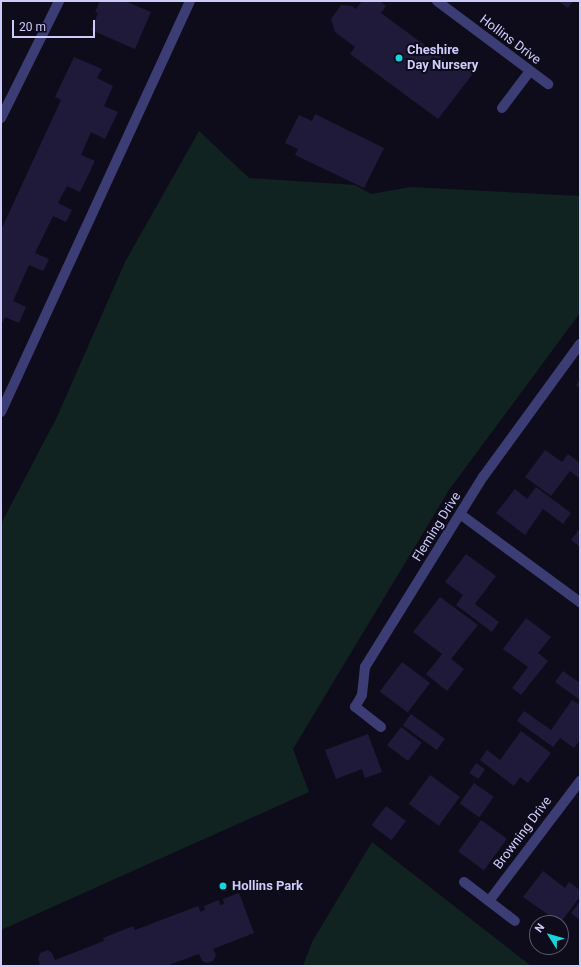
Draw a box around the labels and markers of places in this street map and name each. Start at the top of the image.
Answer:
place label: Cheshire Day Nursery [407,43,478,74]
marker: Cheshire Day Nursery [394,53,404,63]
place label: Hollins Park [232,878,303,894]
marker: Hollins Park [217,880,229,892]

